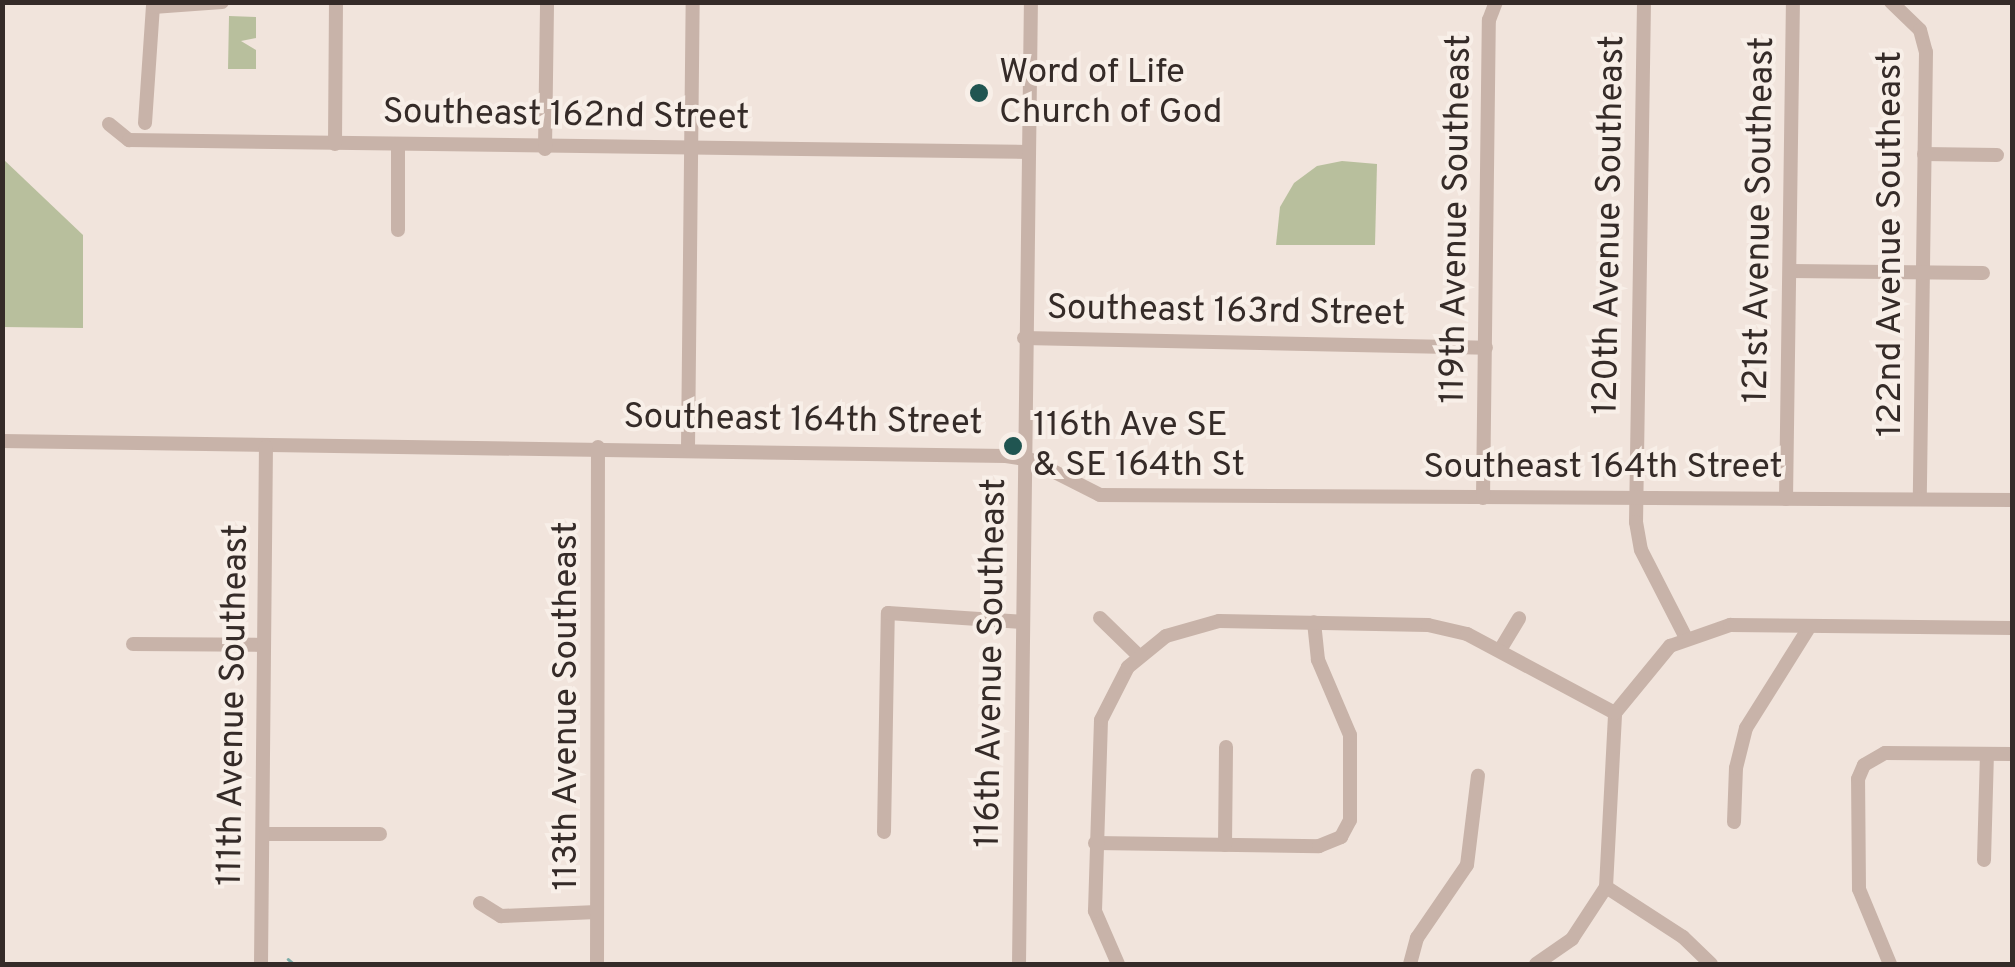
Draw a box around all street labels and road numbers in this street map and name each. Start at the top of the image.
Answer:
street label: 119th Avenue Southeast [1433,33,1481,405]
street label: 120th Avenue Southeast [1586,34,1634,416]
street label: 121st Avenue Southeast [1736,36,1784,404]
street label: 122nd Avenue Southeast [1870,50,1912,438]
street label: Southeast 162nd Street [382,92,750,140]
street label: Southeast 163rd Street [1046,288,1406,336]
street label: Southeast 164th Street [623,397,983,445]
street label: Southeast 164th Street [1423,447,1783,489]
street label: 116th Avenue Southeast [968,477,1016,849]
street label: 113th Avenue Southeast [546,521,588,891]
street label: 111th Avenue Southeast [210,523,258,887]

